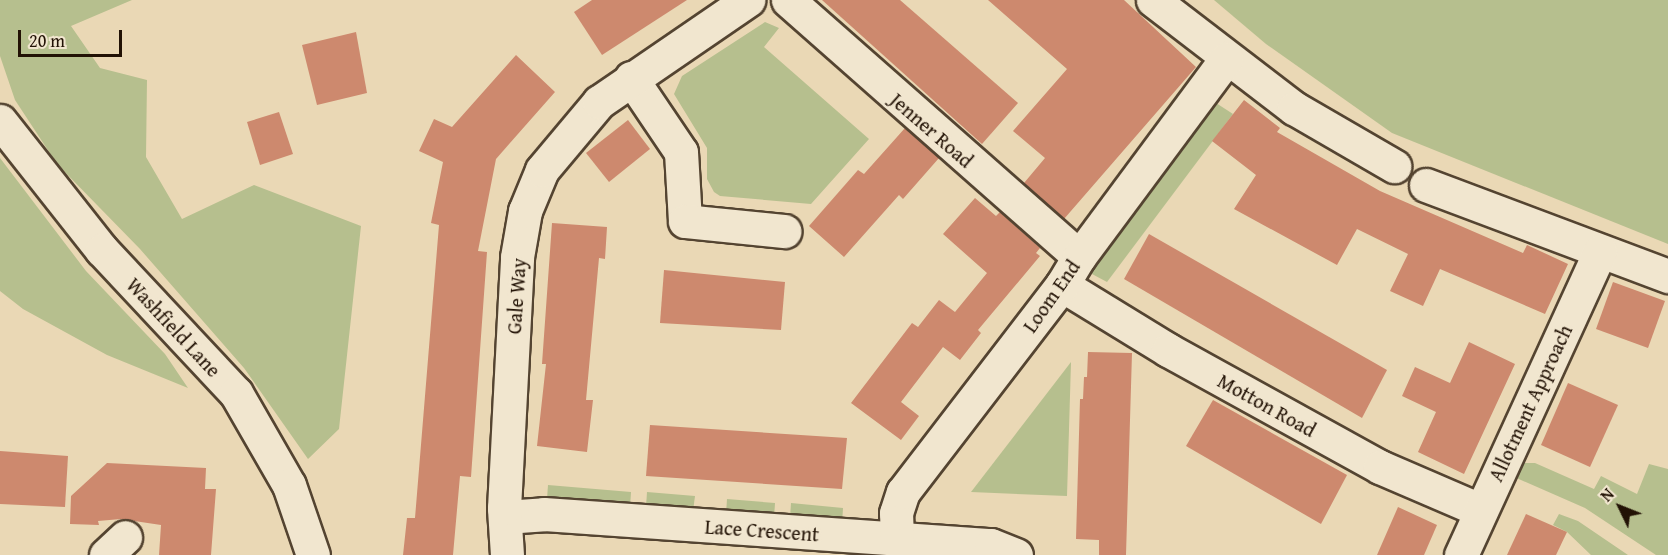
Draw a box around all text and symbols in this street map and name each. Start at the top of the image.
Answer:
scale bar [21,18,124,56]
text: 20 m [29,27,65,54]
street label: Jenner Road [886,87,978,173]
street label: Loom End [1017,255,1085,337]
street label: Gale Way [501,257,531,335]
street label: Washfield Lane [122,272,226,382]
street label: Allotment Approach [1483,321,1577,485]
street label: Motton Road [1214,368,1320,442]
north arrow [1590,477,1650,537]
text: N [1594,483,1619,507]
street label: Lace Crescent [704,514,820,546]

